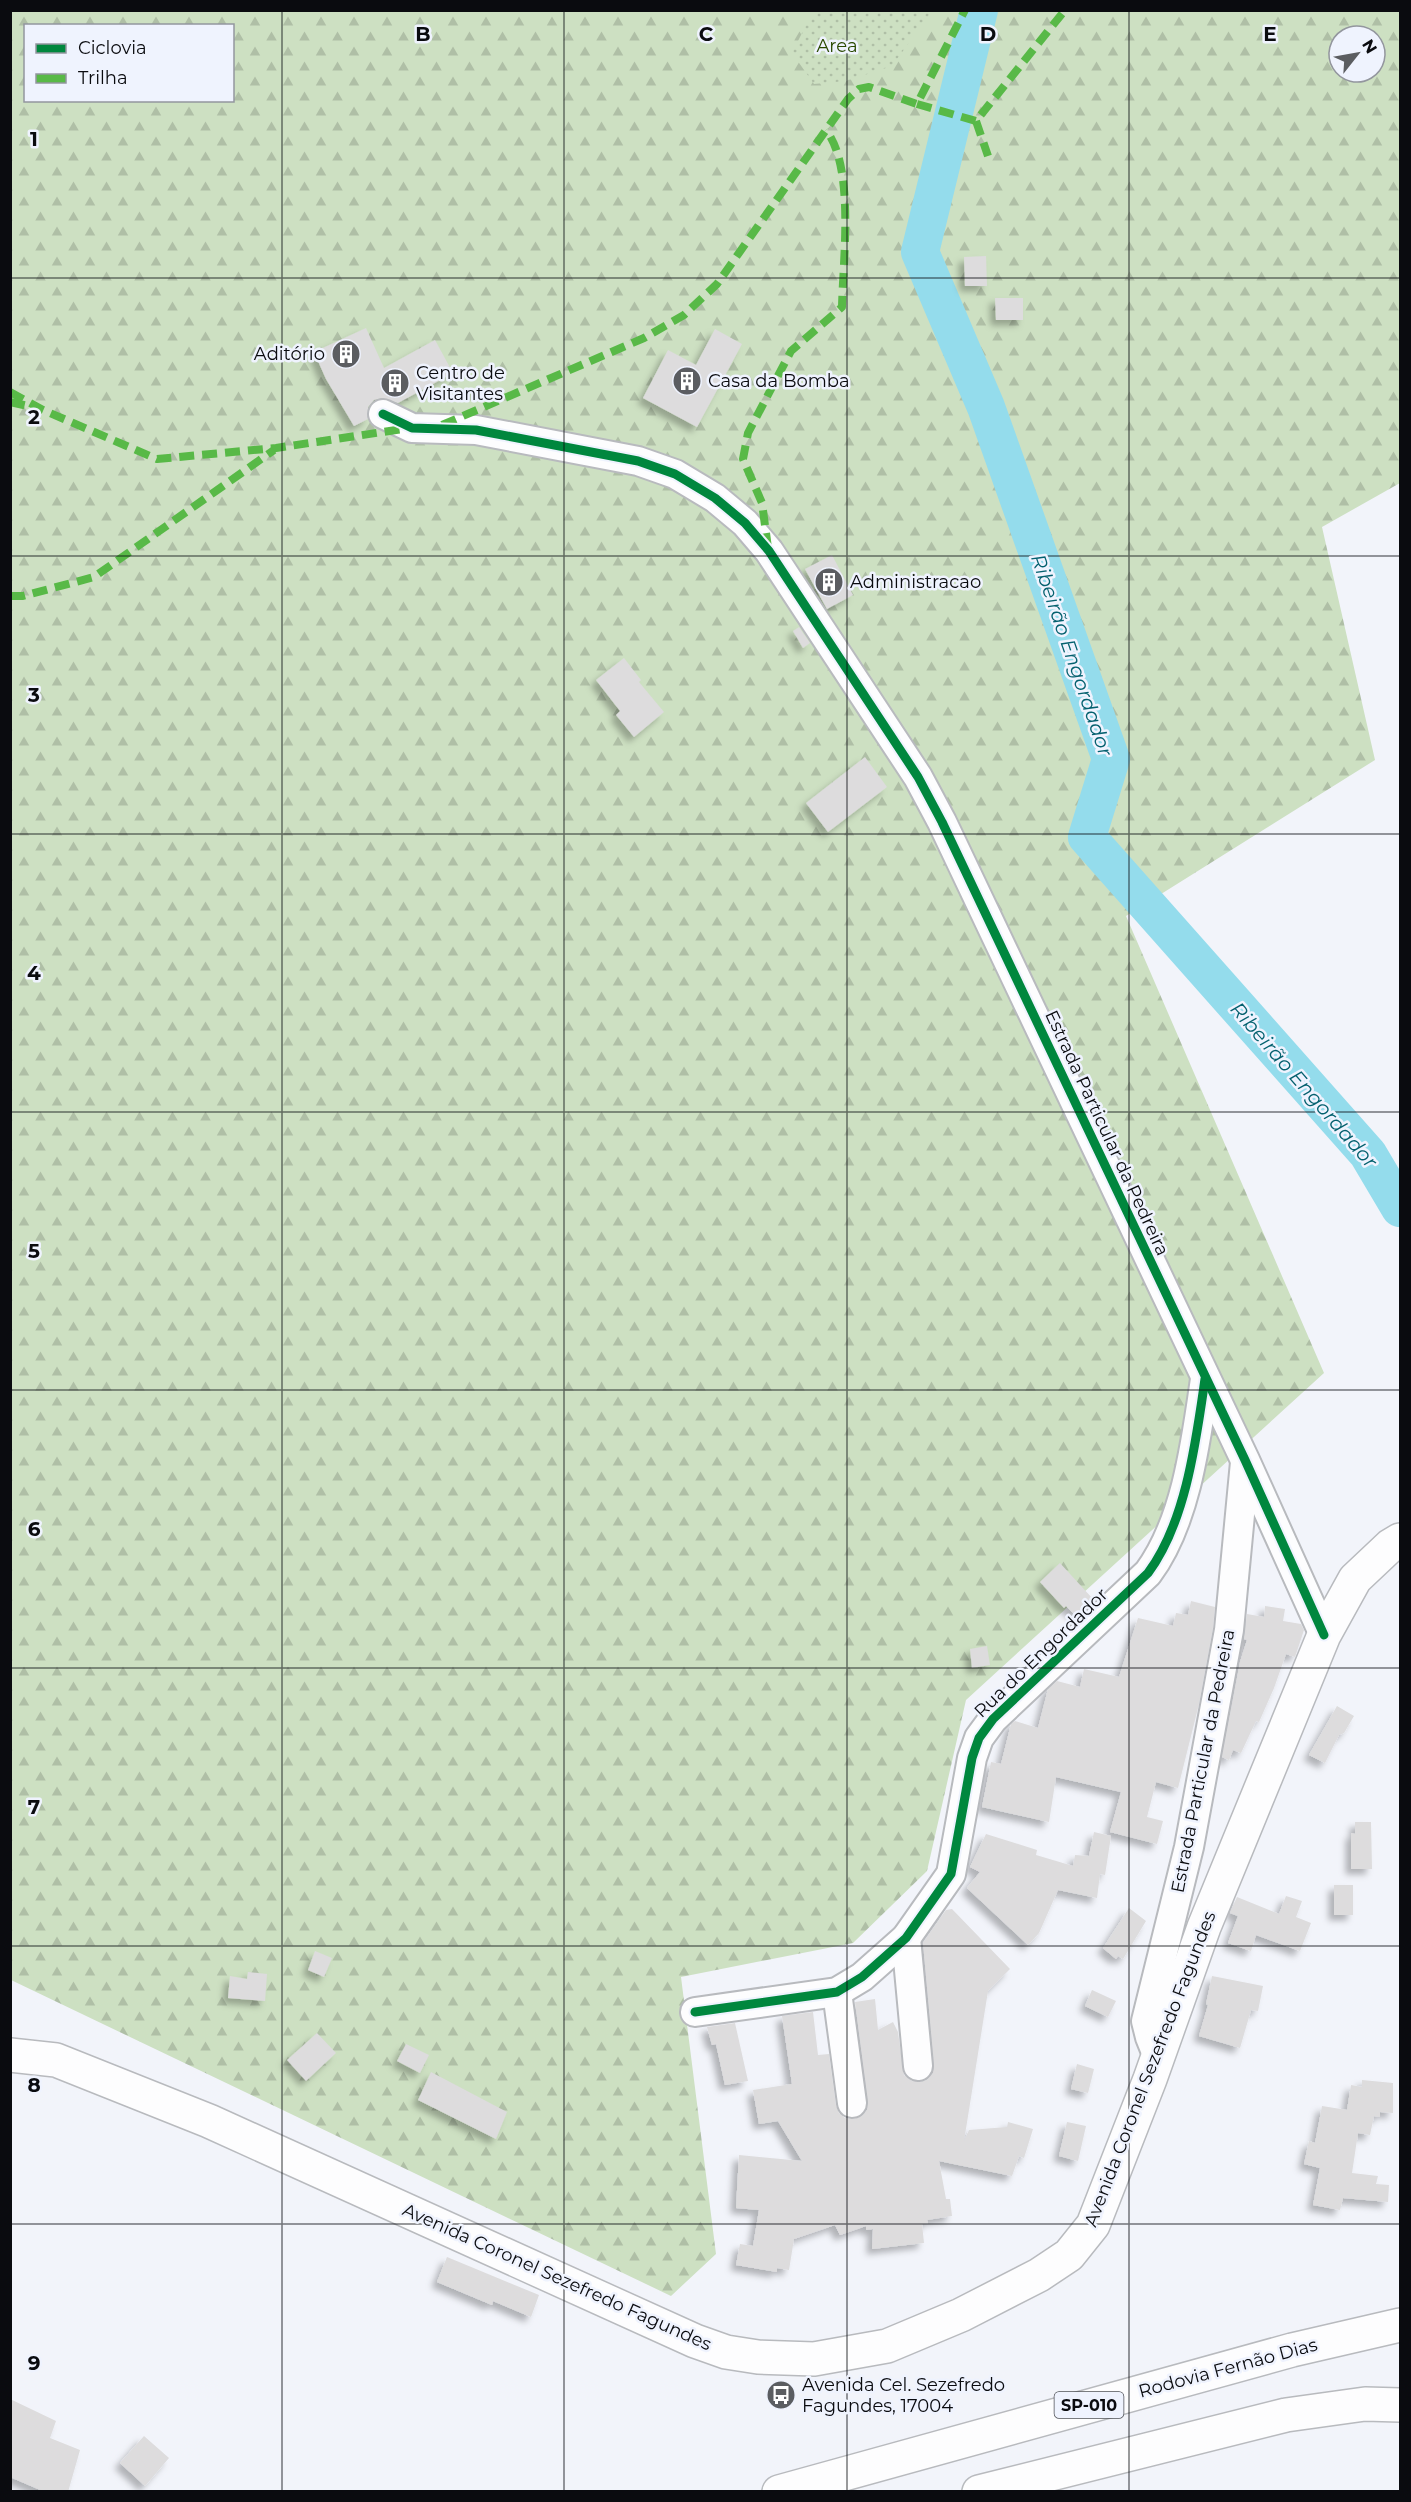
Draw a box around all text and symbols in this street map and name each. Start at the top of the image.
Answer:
text: B [415,22,431,46]
text: C [699,22,714,46]
text: D [980,22,996,46]
text: E [1263,22,1277,46]
legend [24,24,234,102]
north arrow [1327,24,1387,84]
park label: Area [816,35,858,57]
text: N [1358,36,1381,57]
text: Ciclovia [78,37,147,59]
text: Trilha [78,67,128,89]
text: 1 [30,127,38,151]
building icon: Aditório [330,338,362,370]
place label: Aditório [254,343,325,365]
place label: Centro de Visitantes [416,362,505,405]
building icon: Casa da Bomba [671,365,703,397]
building icon: Centro de Visitantes [379,367,411,399]
place label: Casa da Bomba [708,370,850,392]
text: 2 [28,405,40,429]
water label: Ribeirão Engordador [1026,551,1118,760]
building icon: Administracao [813,566,845,598]
place label: Administracao [850,571,981,593]
text: 3 [27,683,40,707]
text: 4 [27,961,41,985]
water label: Ribeirão Engordador [1225,997,1383,1174]
street label: Estrada Particular da Pedreira [1040,1007,1174,1259]
text: 5 [28,1239,40,1263]
text: 6 [28,1517,41,1541]
street label: Rua do Engordador [970,1584,1112,1722]
street label: Estrada Particular da Pedreira [1167,1627,1239,1895]
text: 7 [28,1795,40,1819]
street label: Avenida Coronel Sezefredo Fagundes [1080,1908,1221,2230]
text: 8 [27,2073,41,2097]
street label: Avenida Coronel Sezefredo Fagundes [399,2199,715,2355]
street label: Rodovia Fernão Dias [1136,2333,1320,2402]
text: 9 [28,2351,40,2375]
place label: Avenida Cel. Sezefredo Fagundes, 17004 [802,2374,1005,2417]
bus stop icon: Avenida Cel. Sezefredo Fagundes, 17004 [765,2379,797,2411]
road number: SP-010 [1054,2392,1124,2418]

